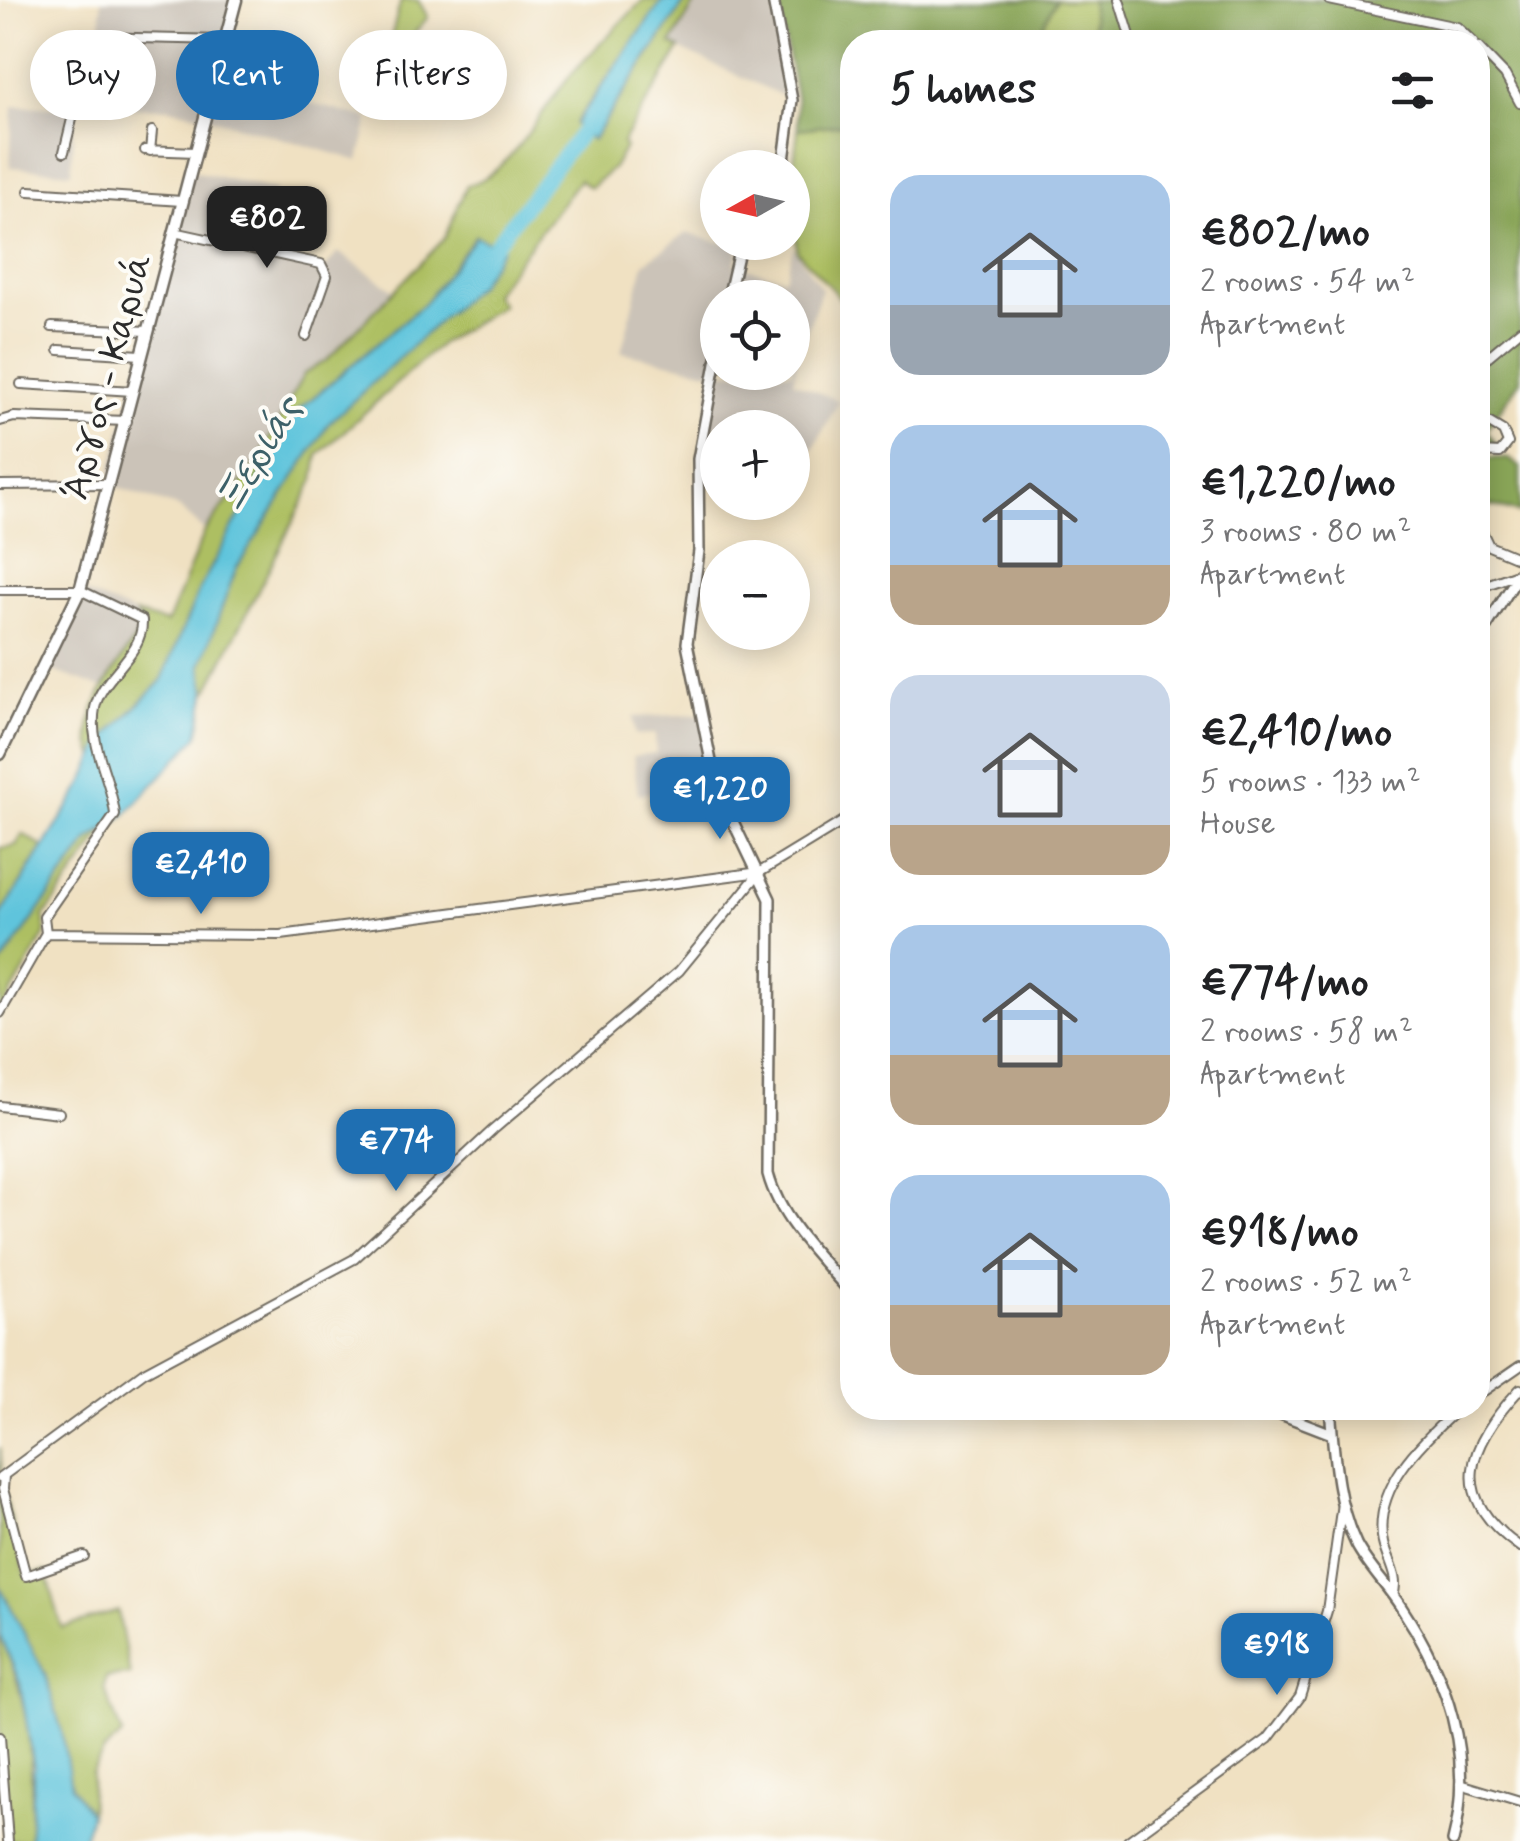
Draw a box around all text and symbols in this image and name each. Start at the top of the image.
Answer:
chip: Buy [30,30,156,120]
chip: Rent [176,30,319,120]
chip: Filters [339,30,507,120]
text: 5 homes [890,63,1036,118]
icon: filters [1385,63,1440,118]
north arrow [700,150,810,260]
map controls [700,150,810,650]
pin: €802 [208,186,326,271]
text: €802 [229,197,305,239]
text: €802/mo [1200,206,1370,261]
icon: home [970,215,1090,335]
street label: Άργος - Καρυά [52,248,165,505]
text: 2 rooms · 54 m² [1200,261,1415,303]
button: locate [700,280,810,390]
text: Apartment [1200,303,1345,345]
water label: Ξεριάς [204,385,316,524]
button: + [700,410,810,520]
text: €1,220/mo [1200,456,1396,511]
icon: home [970,465,1090,585]
text: 3 rooms · 80 m² [1200,511,1411,553]
button: − [700,540,810,650]
text: Apartment [1200,553,1345,595]
text: €2,410/mo [1200,706,1392,761]
icon: home [970,715,1090,835]
pin: €1,220 [639,757,801,842]
text: 5 rooms · 133 m² [1200,761,1421,803]
text: €1,220 [672,768,768,810]
text: House [1200,803,1276,845]
pin: €2,410 [120,832,282,917]
text: €2,410 [154,843,248,885]
text: €774/mo [1200,956,1369,1011]
icon: home [970,965,1090,1085]
text: 2 rooms · 58 m² [1200,1011,1413,1053]
text: Apartment [1200,1053,1345,1095]
pin: €774 [337,1109,455,1194]
text: €774 [358,1120,434,1162]
text: €918/mo [1200,1206,1359,1261]
icon: home [970,1215,1090,1335]
text: 2 rooms · 52 m² [1200,1261,1412,1303]
text: Apartment [1200,1303,1345,1345]
pin: €918 [1218,1613,1336,1698]
text: €918 [1243,1624,1311,1666]

